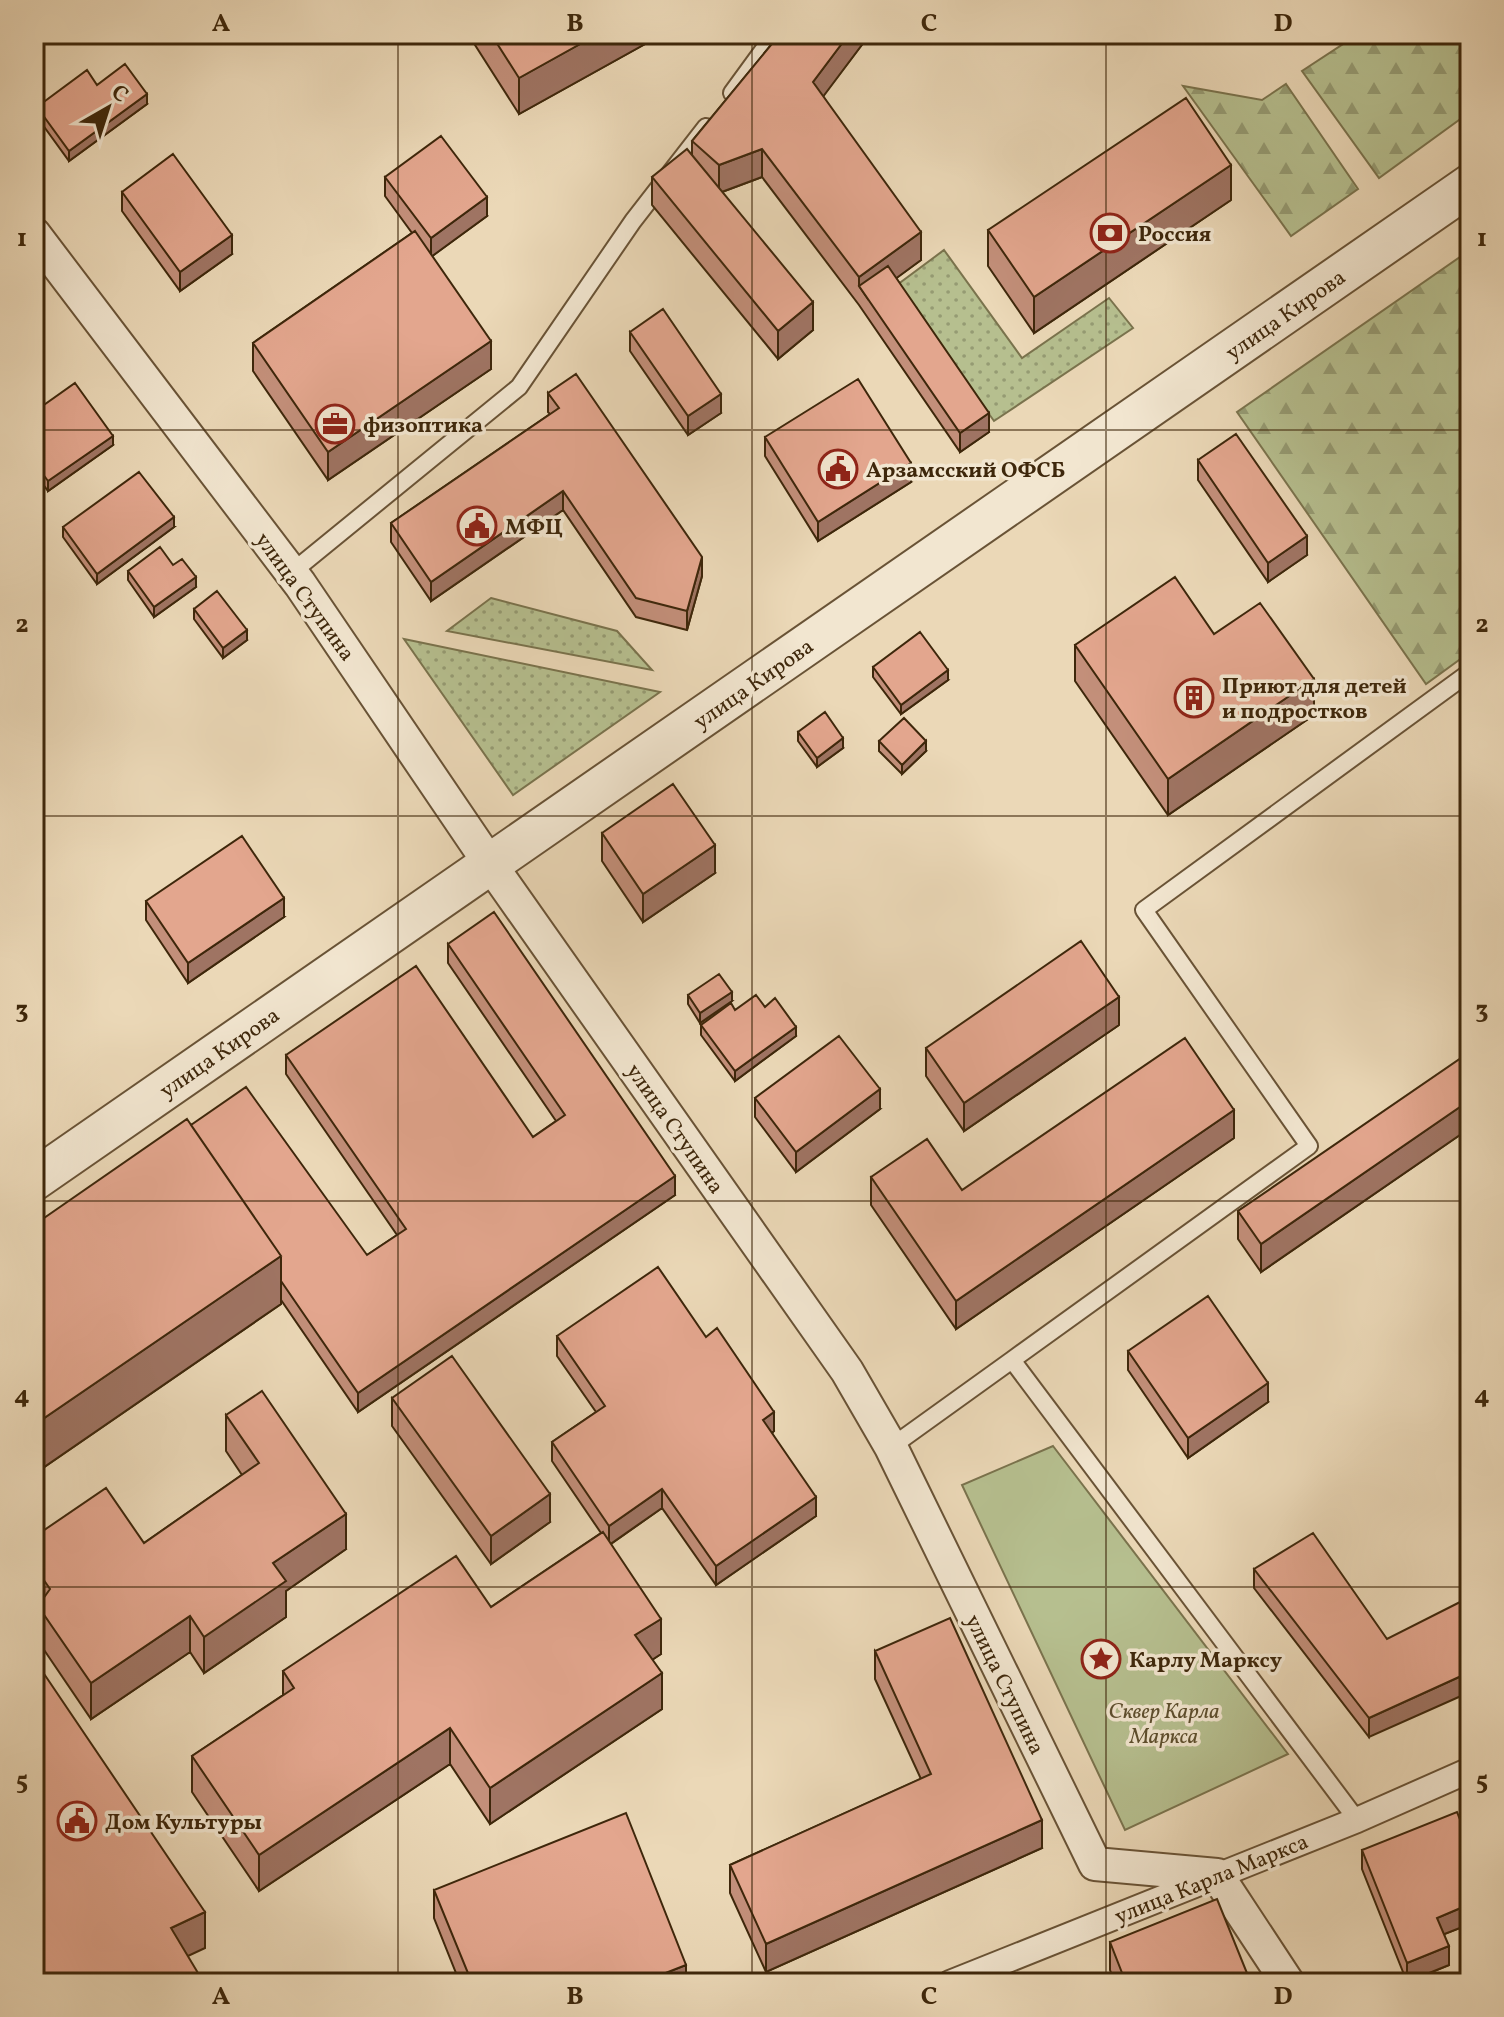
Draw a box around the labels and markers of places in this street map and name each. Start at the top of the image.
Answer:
bank icon: Россия [1089,212,1131,254]
place label: Россия [1138,220,1211,251]
office icon: физоптика [314,403,356,445]
place label: физоптика [363,411,483,442]
public building icon: Арзамсский ОФСБ [817,448,859,490]
place label: Арзамсский ОФСБ [866,456,1065,487]
public building icon: МФЦ [456,505,498,547]
place label: МФЦ [505,513,563,544]
place label: Приют для детей и подростков [1222,672,1407,728]
building icon: Приют для детей и подростков [1173,677,1215,719]
place icon: Карлу Марксу [1080,1638,1122,1680]
place label: Карлу Марксу [1129,1646,1283,1677]
public building icon: Дом Культуры [56,1800,98,1842]
place label: Дом Культуры [105,1808,262,1839]

